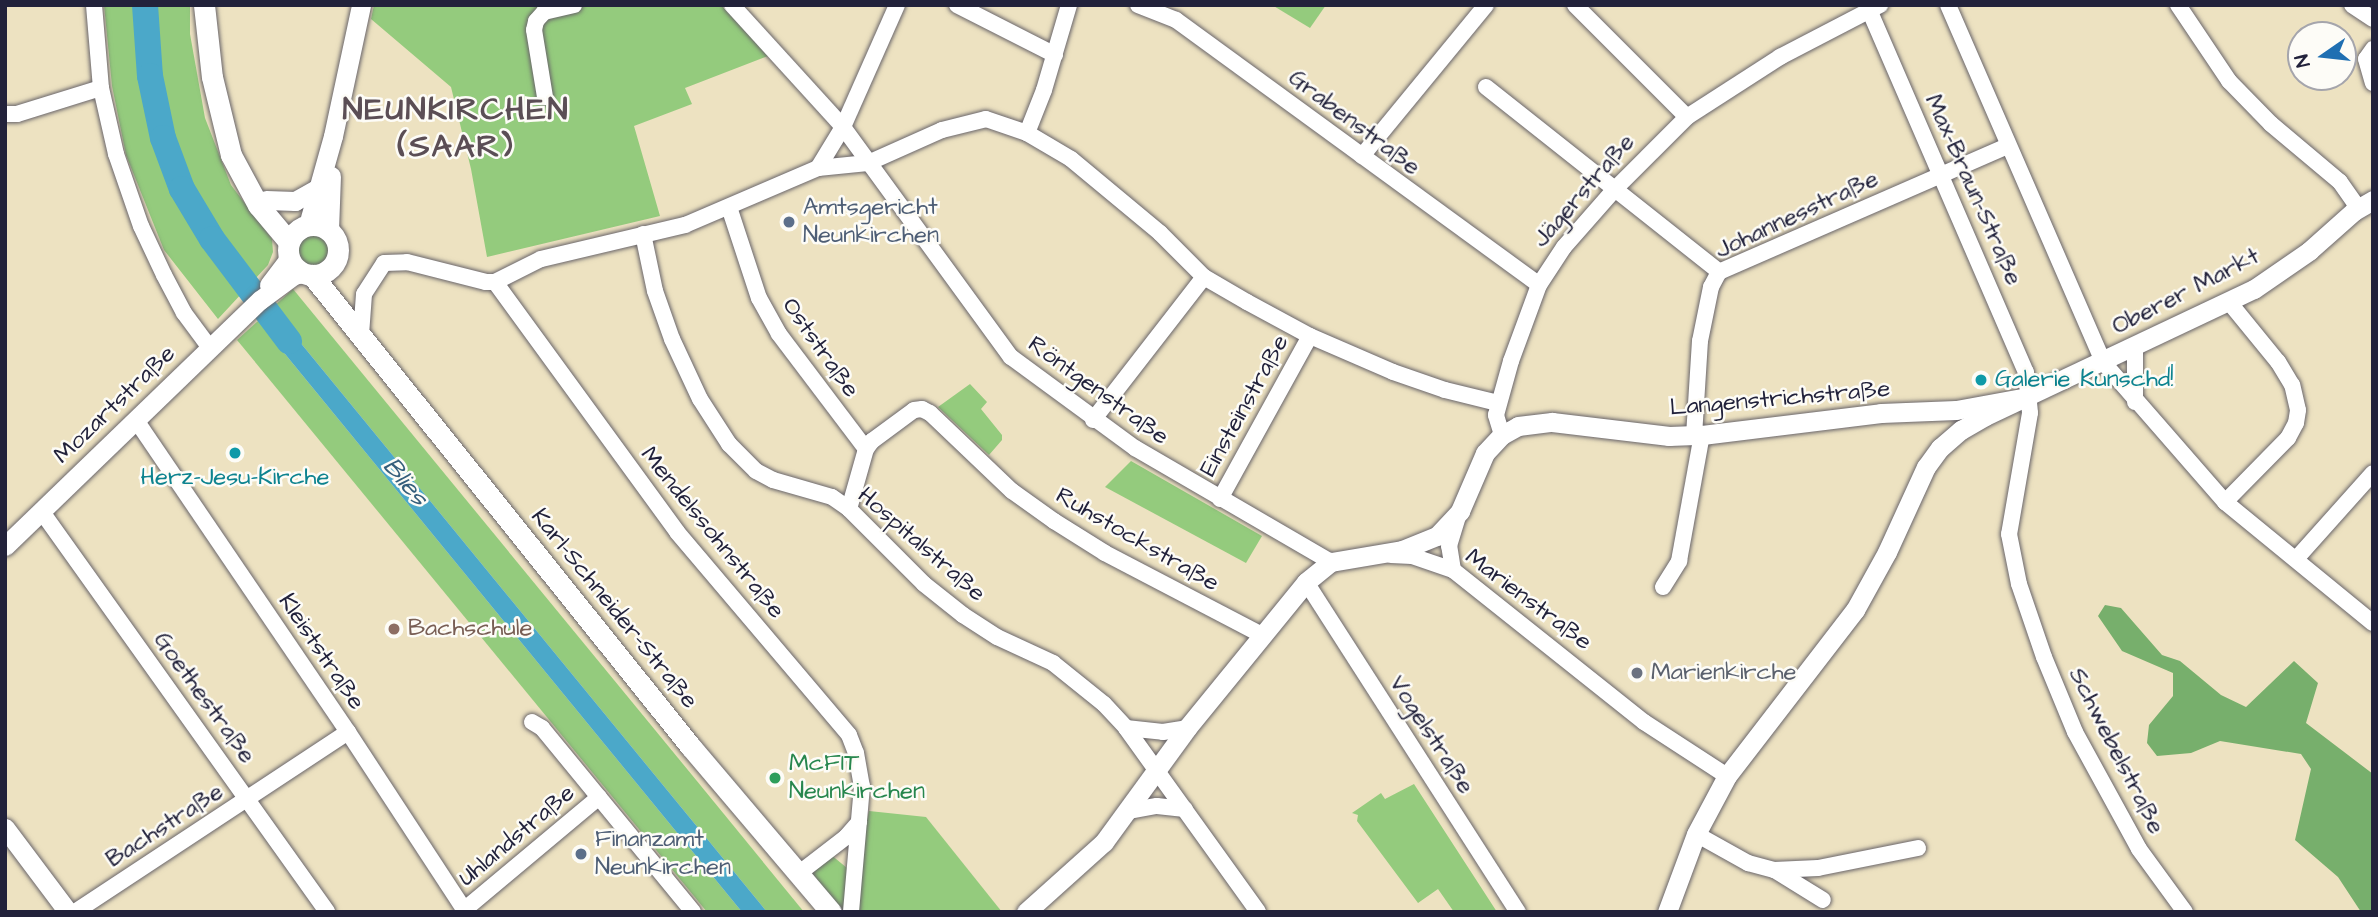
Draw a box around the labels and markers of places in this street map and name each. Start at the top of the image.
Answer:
place label: Amtsgericht Neunkirchen [803,194,939,250]
marker: Amtsgericht Neunkirchen [781,214,797,230]
place label: Galerie Kunschd! [1995,366,2173,394]
marker: Galerie Kunschd! [1973,372,1989,388]
marker: Herz-Jesu-Kirche [227,445,243,461]
place label: Herz-Jesu-Kirche [141,464,329,492]
place label: Bachschule [408,615,532,643]
marker: Bachschule [386,621,402,637]
place label: Marienkirche [1651,659,1797,687]
marker: Marienkirche [1629,665,1645,681]
place label: McFIT Neunkirchen [789,750,925,806]
marker: McFIT Neunkirchen [767,770,783,786]
place label: Finanzamt Neunkirchen [595,826,731,882]
marker: Finanzamt Neunkirchen [573,846,589,862]

